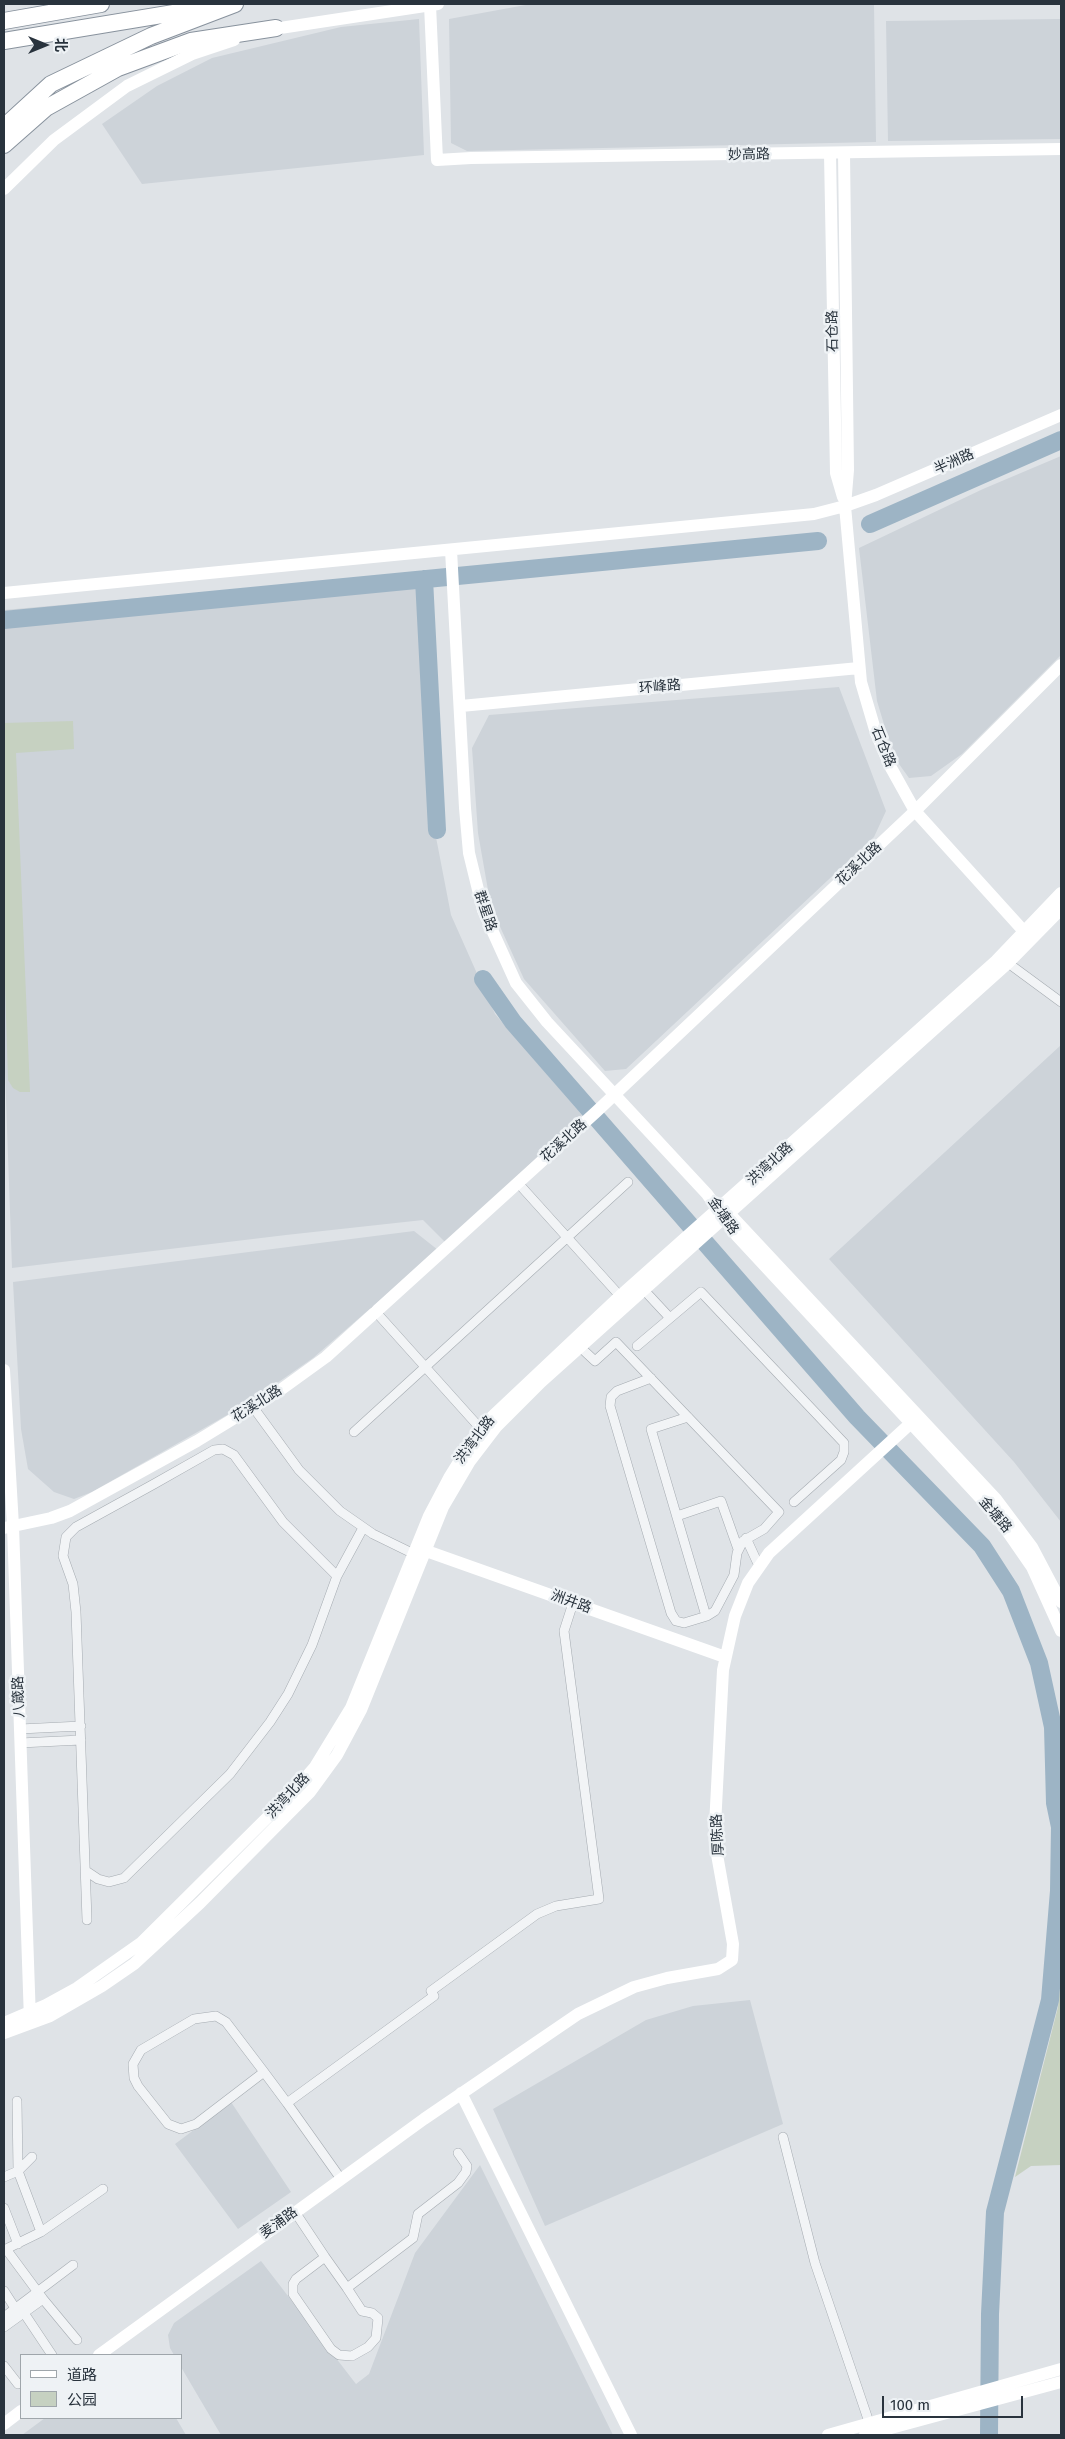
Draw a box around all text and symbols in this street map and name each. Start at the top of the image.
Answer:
north arrow [20,20,70,70]
text: 北 [52,38,69,52]
street label: 妙高路 [728,146,770,164]
street label: 石仓路 [824,310,842,352]
street label: 半洲路 [931,446,977,478]
street label: 环峰路 [638,677,682,697]
street label: 石仓路 [867,724,899,770]
street label: 花溪北路 [833,839,885,889]
street label: 群星路 [470,888,500,934]
street label: 花溪北路 [538,1116,590,1166]
street label: 洪湾北路 [744,1139,796,1189]
street label: 金塘路 [704,1194,742,1238]
street label: 花溪北路 [229,1382,285,1426]
street label: 洪湾北路 [451,1413,499,1467]
street label: 金塘路 [975,1494,1015,1536]
street label: 洲井路 [548,1587,594,1617]
street label: 八箴路 [10,1676,28,1718]
street label: 洪湾北路 [263,1770,313,1822]
street label: 厚陈路 [709,1814,727,1856]
street label: 麦浦路 [257,2204,301,2242]
legend [20,2354,182,2419]
text: 道路 [67,2366,97,2384]
scale bar [885,2386,1026,2418]
text: 公园 [67,2391,97,2409]
text: 100 m [890,2396,930,2414]

